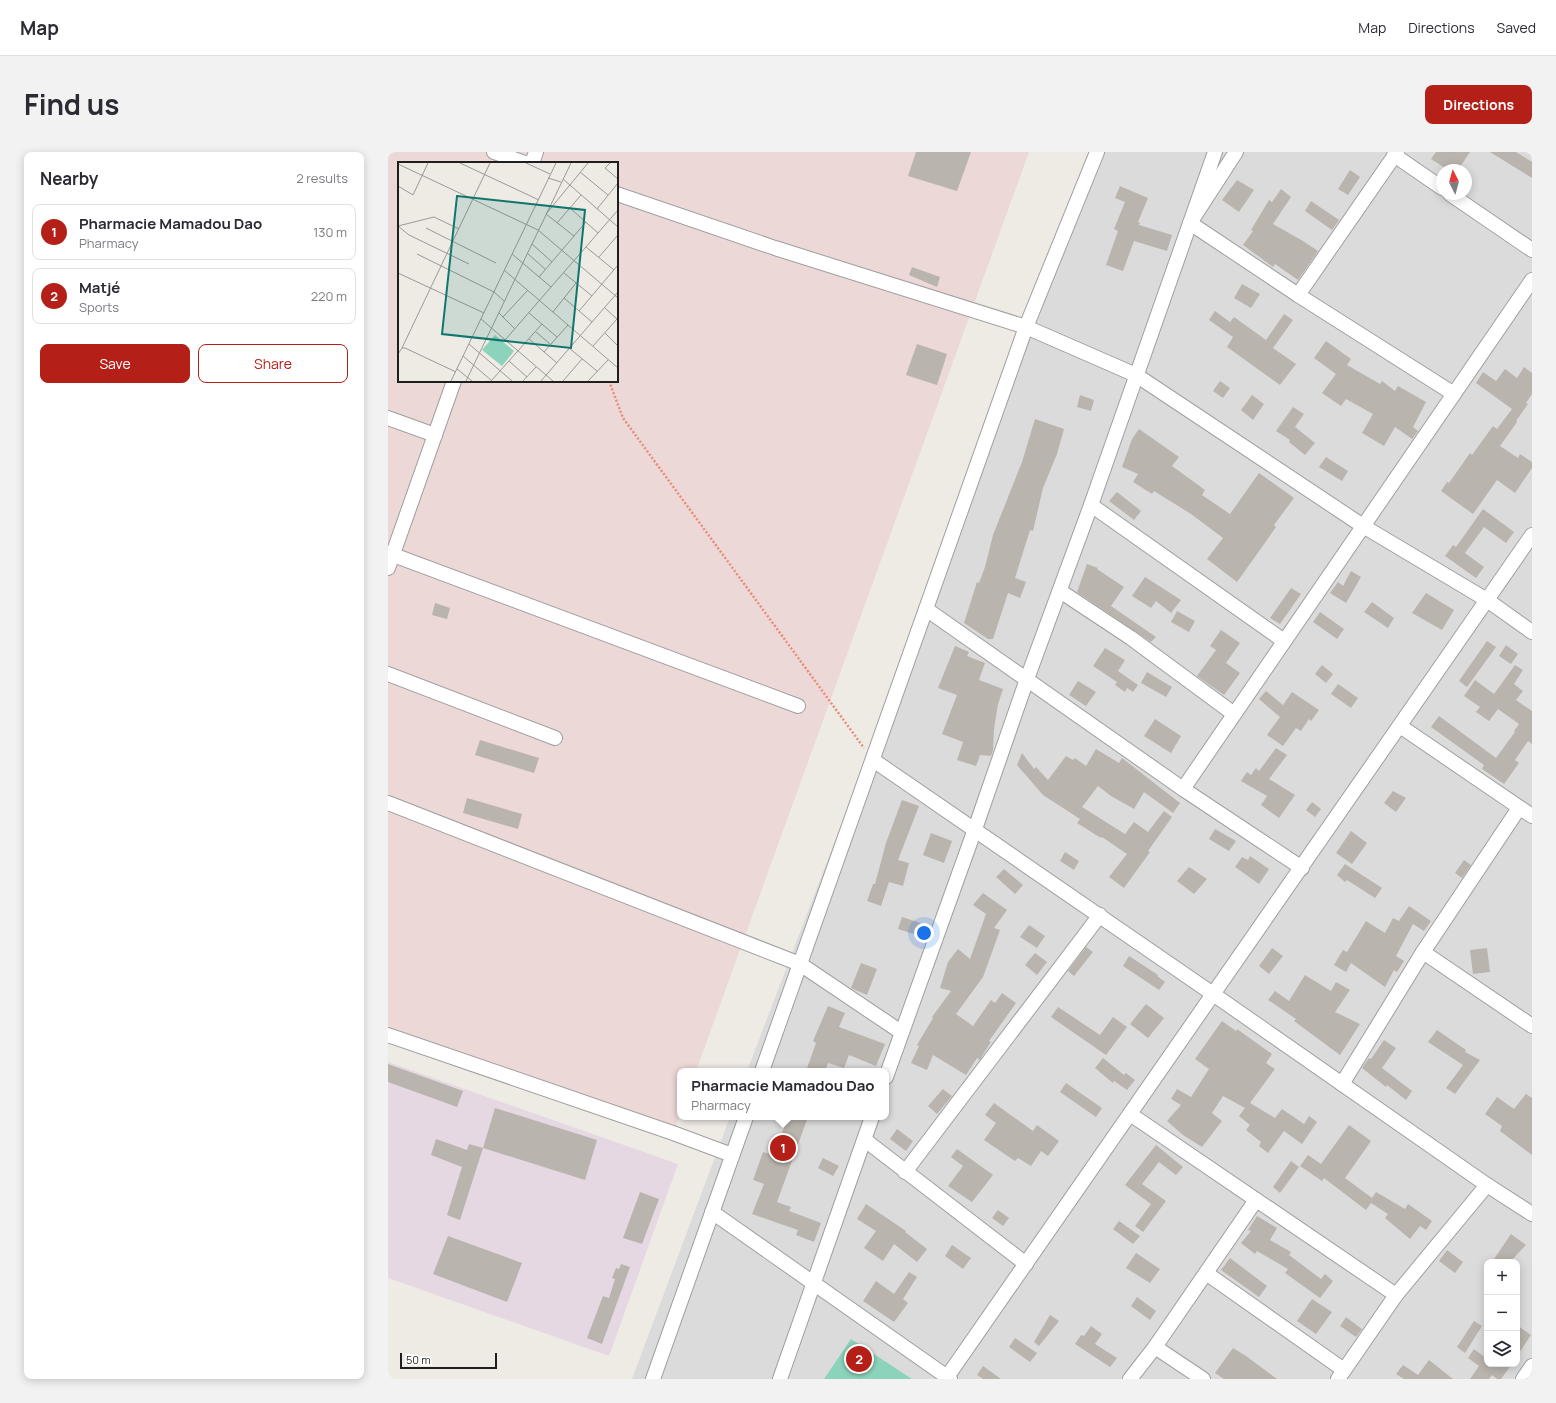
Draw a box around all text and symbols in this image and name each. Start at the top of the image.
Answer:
text: Map [20,15,59,41]
text: Map [1358,18,1386,37]
text: Directions [1408,18,1475,37]
text: Saved [1497,18,1536,37]
text: Find us [24,85,119,123]
button: Directions [1425,85,1532,124]
inset map [398,162,618,382]
north arrow [1436,164,1472,200]
text: Nearby [40,167,98,190]
text: 2 results [296,169,348,187]
text: Pharmacie Mamadou Dao [79,213,262,234]
text: 1 [51,223,57,241]
text: 130 m [313,223,347,241]
text: Pharmacy [79,234,139,252]
text: Matjé [79,277,120,298]
text: 2 [50,287,58,305]
text: 220 m [311,287,347,305]
text: Sports [79,298,119,316]
button: Save [40,344,190,383]
button: Share [198,344,348,383]
your location [914,923,934,943]
popup [677,1068,889,1120]
text: Pharmacie Mamadou Dao [691,1075,875,1096]
text: Pharmacy [691,1096,751,1114]
pin: 1 [770,1133,796,1163]
map controls [1484,1259,1520,1367]
button: + [1484,1259,1520,1295]
button: − [1484,1295,1520,1331]
button: layers [1484,1331,1520,1367]
pin: 2 [846,1344,872,1374]
scale bar [400,1351,497,1370]
text: 50 m [406,1352,431,1367]

